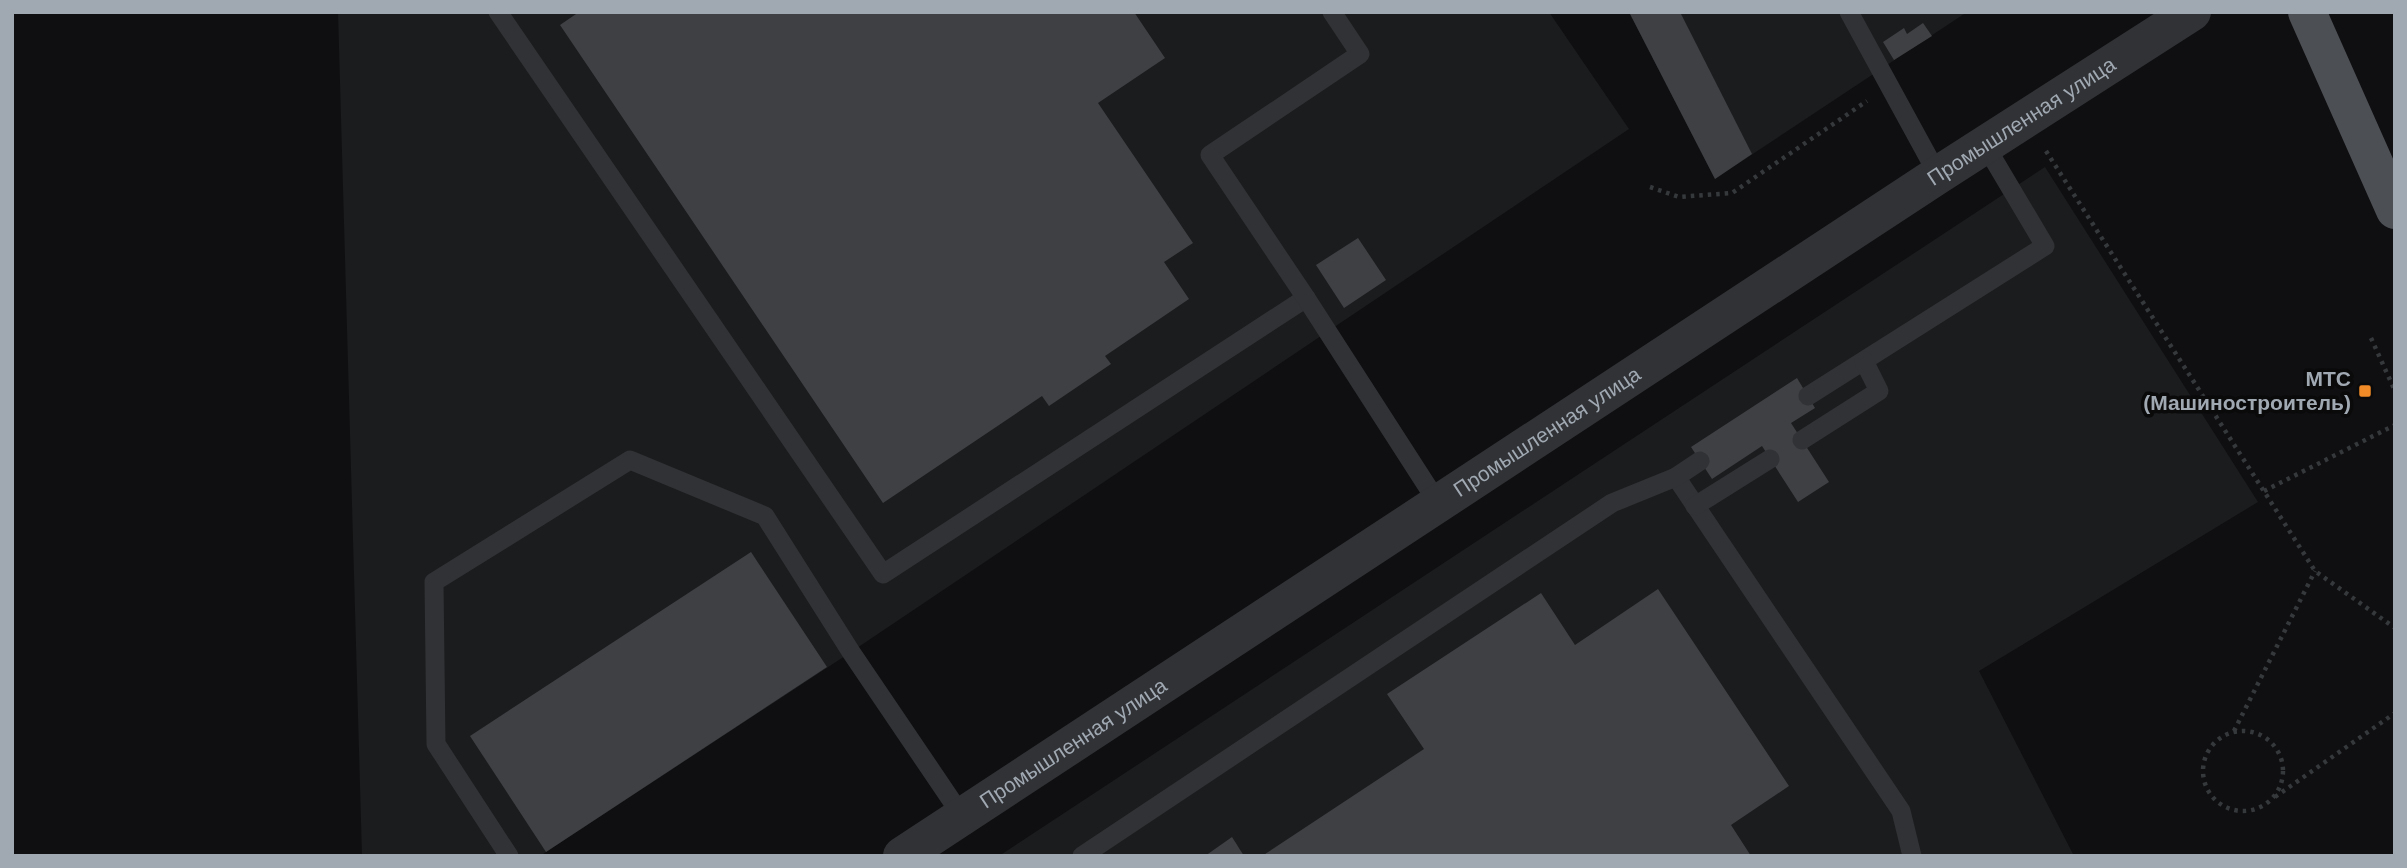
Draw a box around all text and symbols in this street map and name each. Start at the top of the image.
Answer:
street label: Промышленная улица [1923,52,2120,190]
street label: Промышленная улица [1449,362,1645,501]
place label: МТС (Машиностроитель) [2143,367,2351,414]
marker: МТС (Машиностроитель) [2357,383,2373,399]
street label: Промышленная улица [975,673,1171,813]

